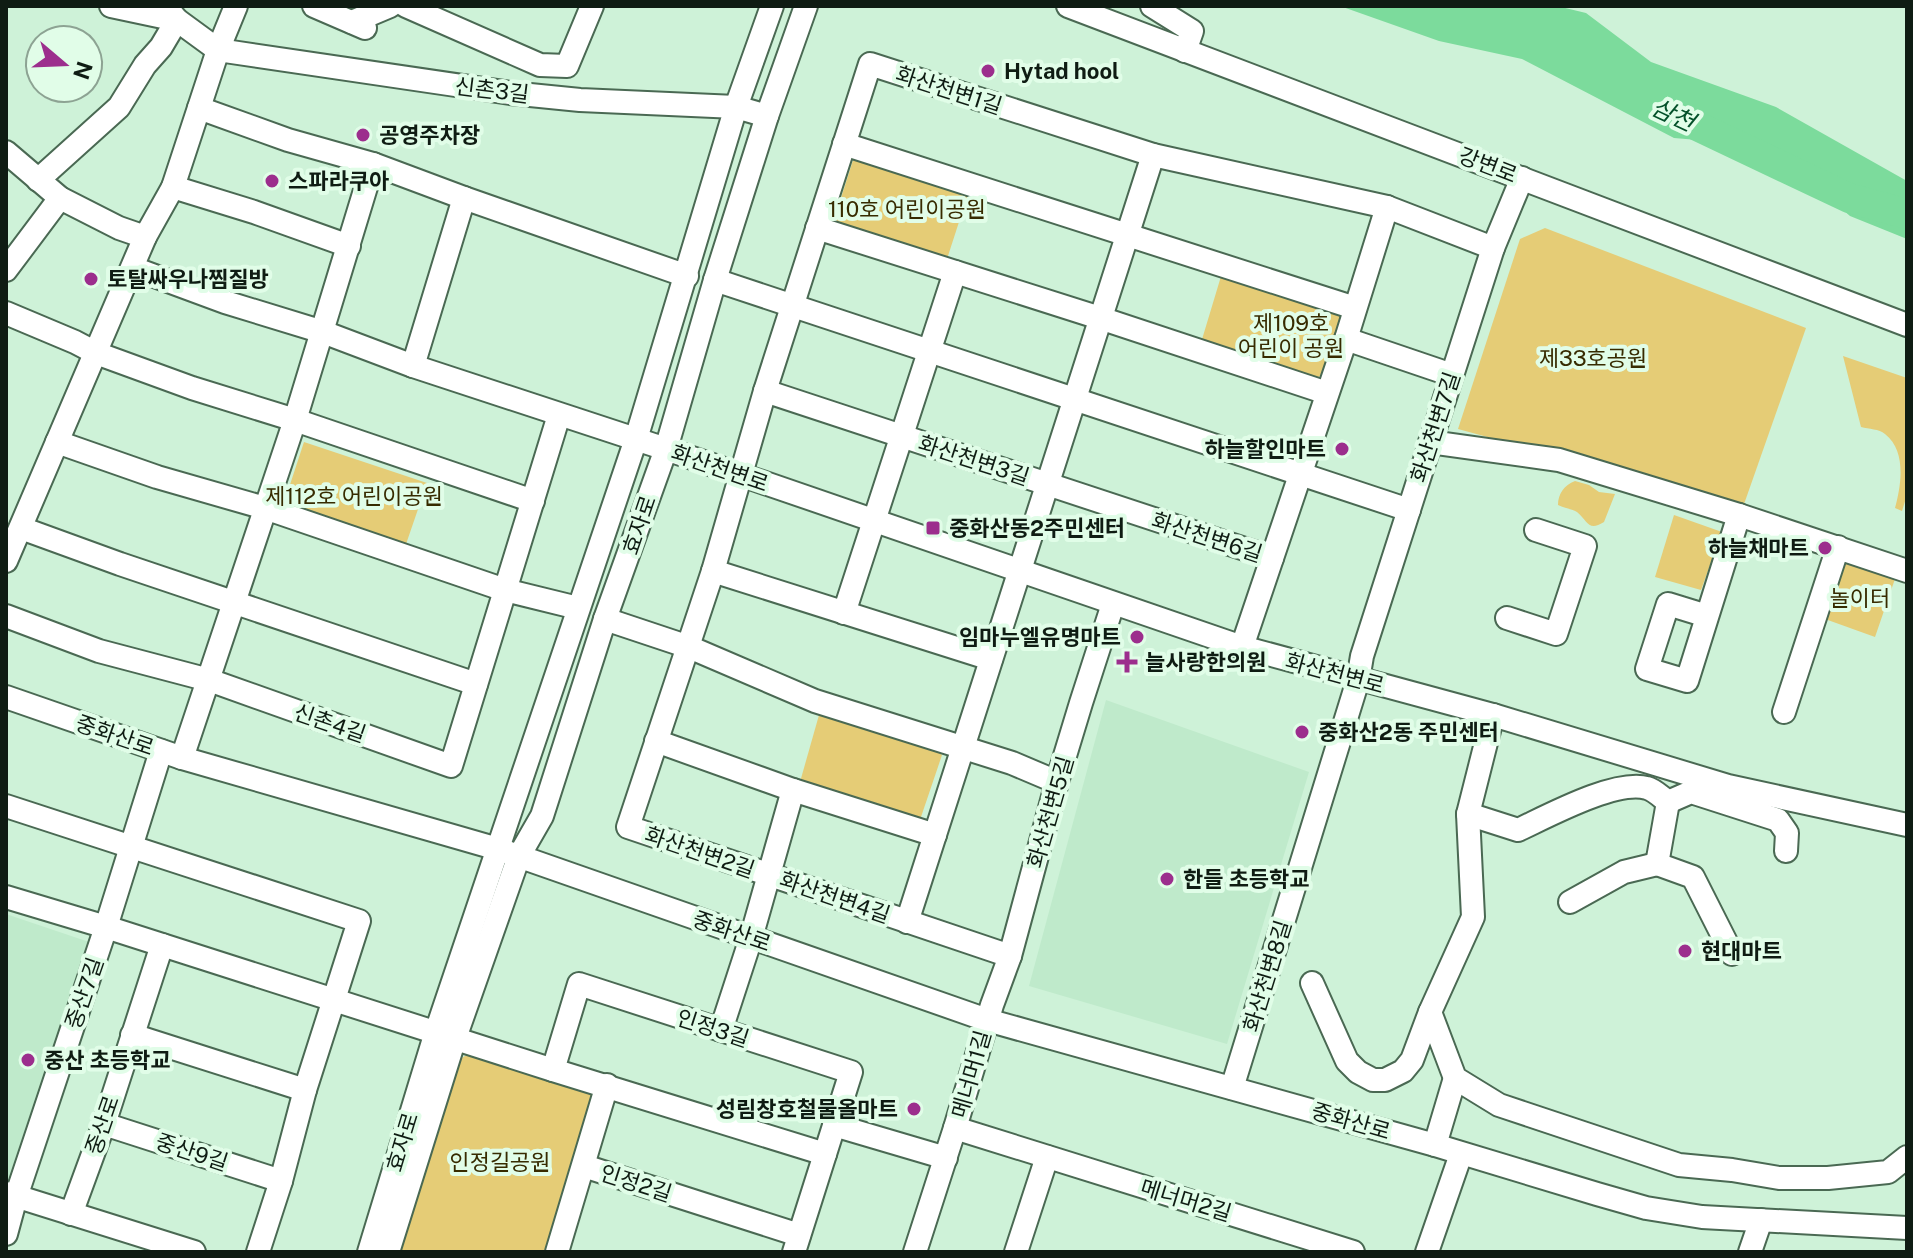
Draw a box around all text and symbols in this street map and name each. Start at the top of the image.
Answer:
north arrow [24,24,104,104]
text: N [68,58,98,83]
place label: Hytad hool [1004,58,1119,84]
street label: 화산천변1길 [893,61,1005,119]
marker: Hytad hool [979,62,997,80]
street label: 신촌3길 [453,73,531,107]
water label: 삼천 [1647,92,1702,137]
place label: 공영주차장 [379,122,480,148]
marker: 공영주차장 [354,126,372,144]
street label: 강변로 [1455,142,1521,188]
place label: 스파라쿠아 [288,168,389,194]
marker: 스파라쿠아 [263,172,281,190]
park label: 110호 어린이공원 [828,196,986,222]
place label: 토탈싸우나찜질방 [107,266,269,292]
marker: 토탈싸우나찜질방 [82,270,100,288]
park label: 제109호 어린이 공원 [1238,310,1344,361]
park label: 제33호공원 [1539,345,1647,371]
street label: 화산천변7길 [1405,369,1465,485]
street label: 화산천변3길 [915,430,1033,490]
place label: 하늘할인마트 [1205,436,1326,462]
street label: 화산천변로 [668,439,772,497]
marker: 하늘할인마트 [1333,440,1351,458]
park label: 제112호 어린이공원 [265,483,443,509]
street label: 효자로 [617,492,661,558]
street label: 화산천변6길 [1148,507,1266,567]
place label: 중화산동2주민센터 [949,515,1125,541]
marker: 중화산동2주민센터 [924,519,942,537]
place label: 하늘채마트 [1708,535,1809,561]
marker: 하늘채마트 [1816,539,1834,557]
park label: 놀이터 [1830,585,1890,611]
place label: 임마누엘유명마트 [959,624,1121,650]
marker: 임마누엘유명마트 [1128,628,1146,646]
street label: 화산천변로 [1283,647,1387,699]
place label: 늘사랑한의원 [1145,649,1266,675]
marker: 늘사랑한의원 [1116,651,1138,673]
street label: 신촌4길 [291,699,369,747]
street label: 중화산로 [72,710,158,760]
place label: 중화산2동 주민센터 [1318,719,1499,745]
marker: 중화산2동 주민센터 [1293,723,1311,741]
street label: 화산천변5길 [1022,753,1078,871]
street label: 화산천변2길 [642,821,758,883]
street label: 화산천변4길 [776,866,894,928]
place label: 한들 초등학교 [1183,866,1309,892]
marker: 한들 초등학교 [1158,870,1176,888]
street label: 중화산로 [689,906,775,956]
street label: 화산천변8길 [1238,917,1296,1035]
place label: 현대마트 [1701,938,1782,964]
marker: 현대마트 [1676,942,1694,960]
street label: 중산7길 [60,954,108,1032]
street label: 인정3길 [674,1004,752,1052]
street label: 메너머1길 [946,1027,996,1121]
place label: 중산 초등학교 [44,1047,170,1073]
marker: 중산 초등학교 [19,1051,37,1069]
street label: 중산로 [80,1092,124,1158]
place label: 성림창호철물올마트 [716,1096,898,1122]
street label: 중화산로 [1309,1097,1393,1145]
marker: 성림창호철물올마트 [905,1100,923,1118]
street label: 효자로 [381,1109,423,1175]
street label: 중산9길 [153,1128,231,1176]
park label: 인정길공원 [449,1149,551,1175]
street label: 인정2길 [597,1159,675,1207]
street label: 메너머2길 [1137,1174,1235,1226]

